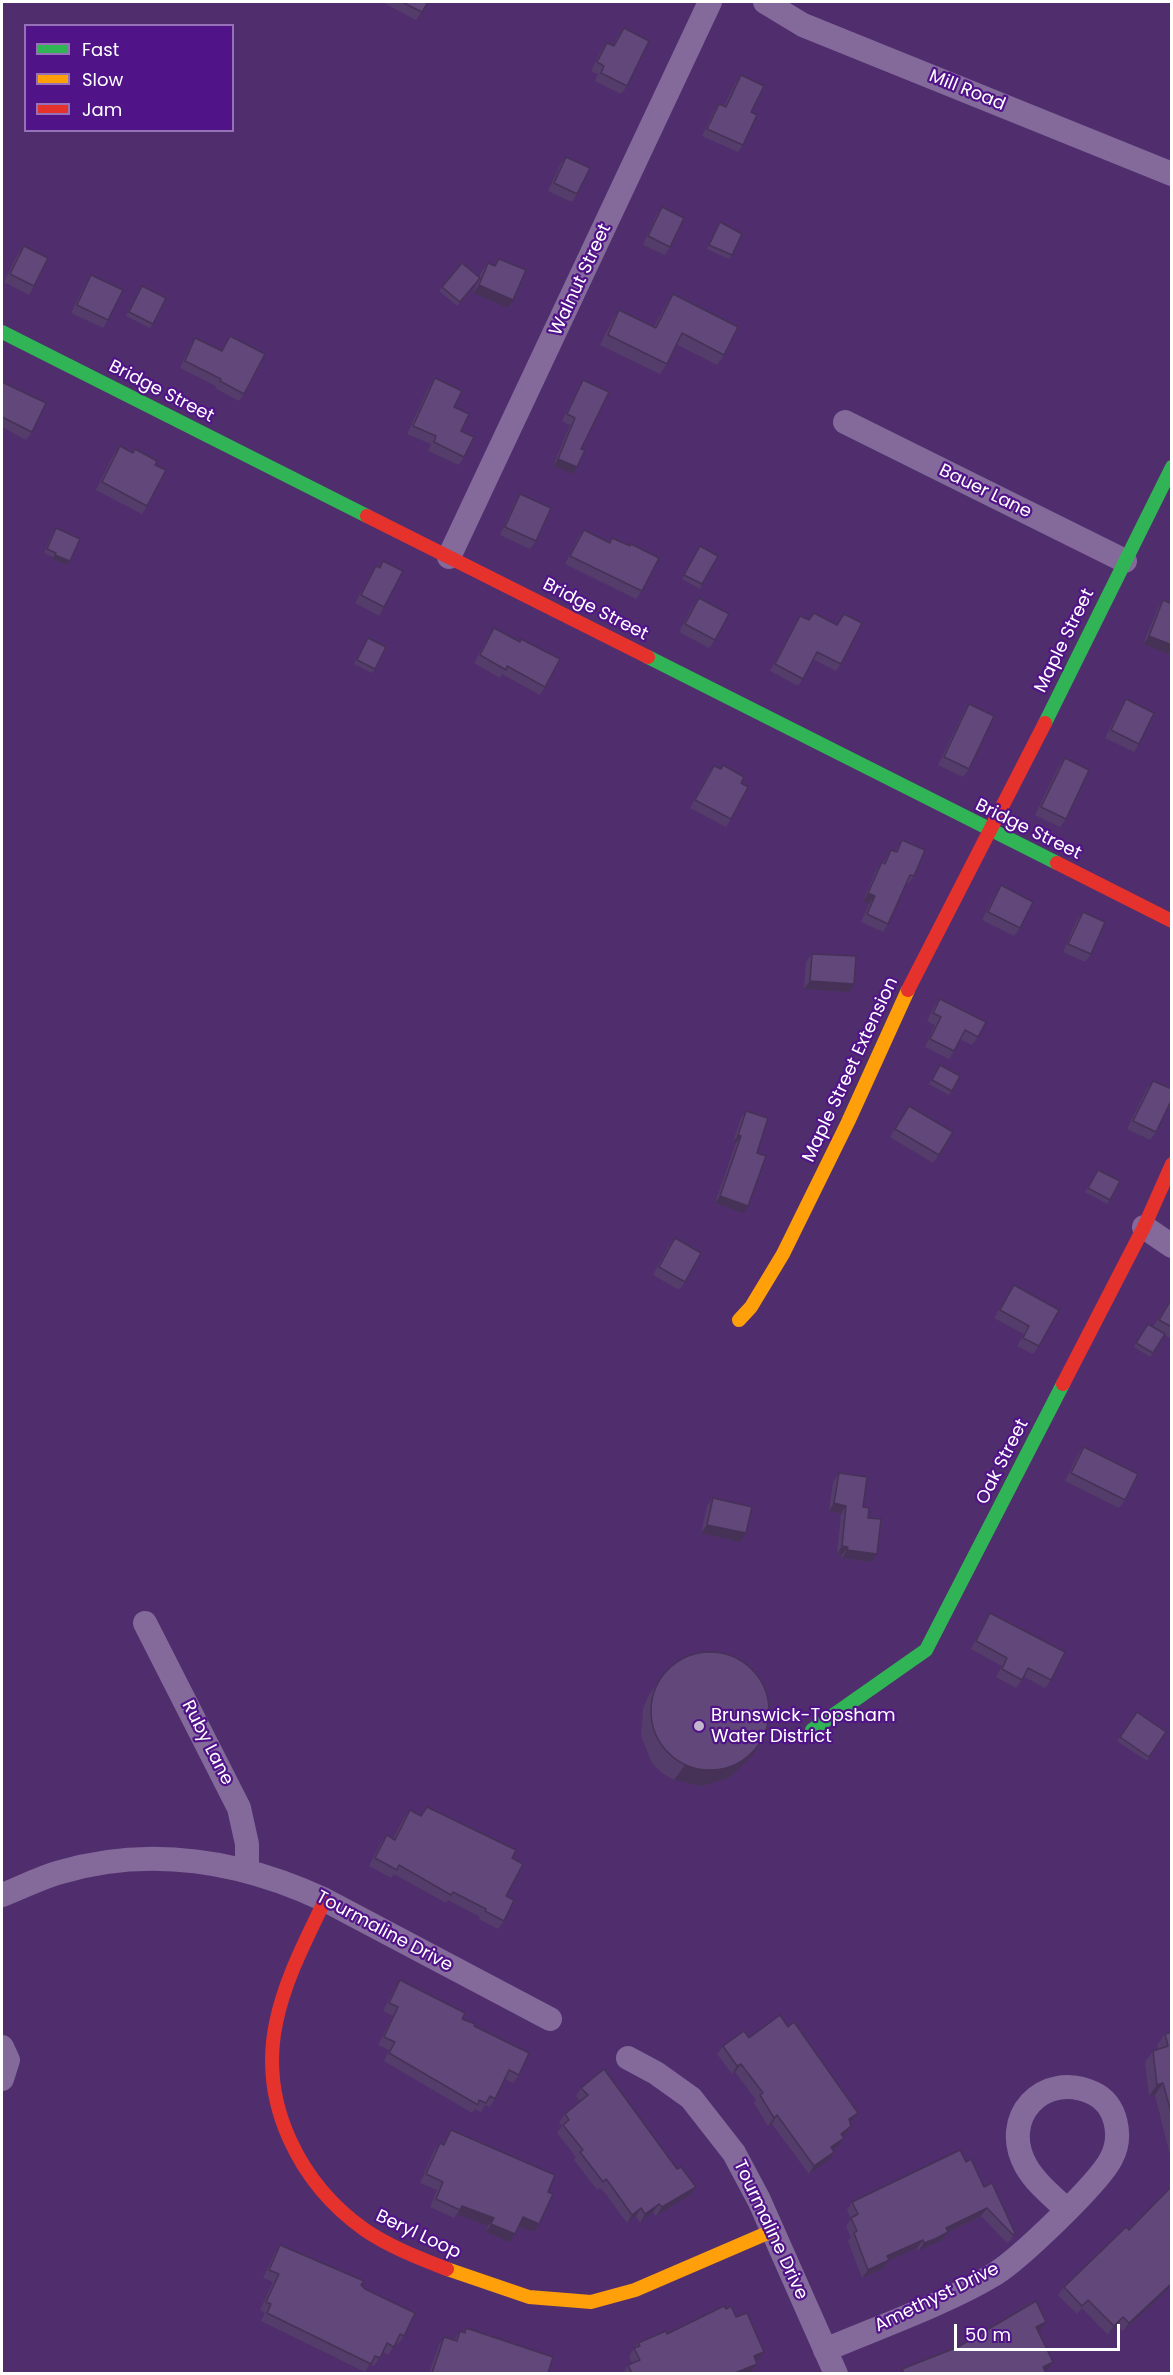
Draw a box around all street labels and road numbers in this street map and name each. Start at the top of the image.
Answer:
street label: Mill Road [926,66,1008,116]
street label: Walnut Street [546,220,616,340]
street label: Bridge Street [105,356,217,428]
street label: Bauer Lane [935,460,1035,524]
street label: Bridge Street [539,574,651,646]
street label: Maple Street [1031,586,1099,696]
street label: Bridge Street [972,795,1084,865]
street label: Maple Street Extension [799,974,903,1166]
street label: Oak Street [972,1416,1034,1508]
street label: Ruby Lane [176,1697,238,1789]
street label: Tourmaline Drive [312,1887,456,1977]
street label: Tourmaline Drive [728,2157,812,2303]
street label: Beryl Loop [372,2206,464,2264]
street label: Amethyst Drive [871,2259,1003,2337]

